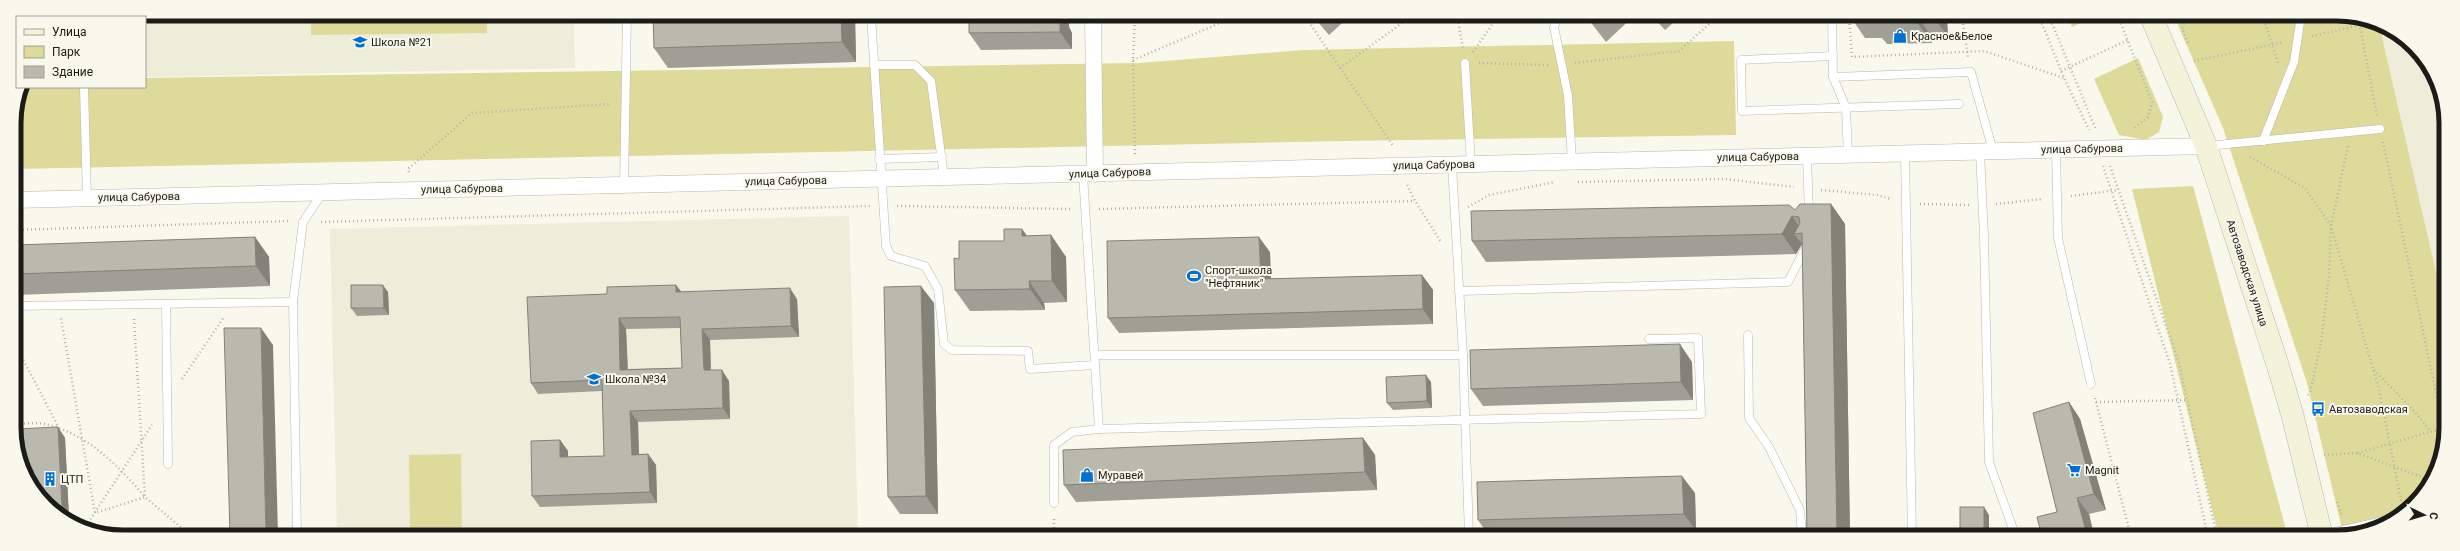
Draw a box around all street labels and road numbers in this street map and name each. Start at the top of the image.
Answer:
street label: улица Сабурова [2041,142,2123,156]
street label: улица Сабурова [1717,150,1799,164]
street label: улица Сабурова [1393,158,1475,172]
street label: улица Сабурова [1069,165,1151,181]
street label: улица Сабурова [745,174,827,188]
street label: улица Сабурова [421,182,503,196]
street label: улица Сабурова [98,190,180,204]
street label: Автозаводская улица [2224,218,2270,328]

